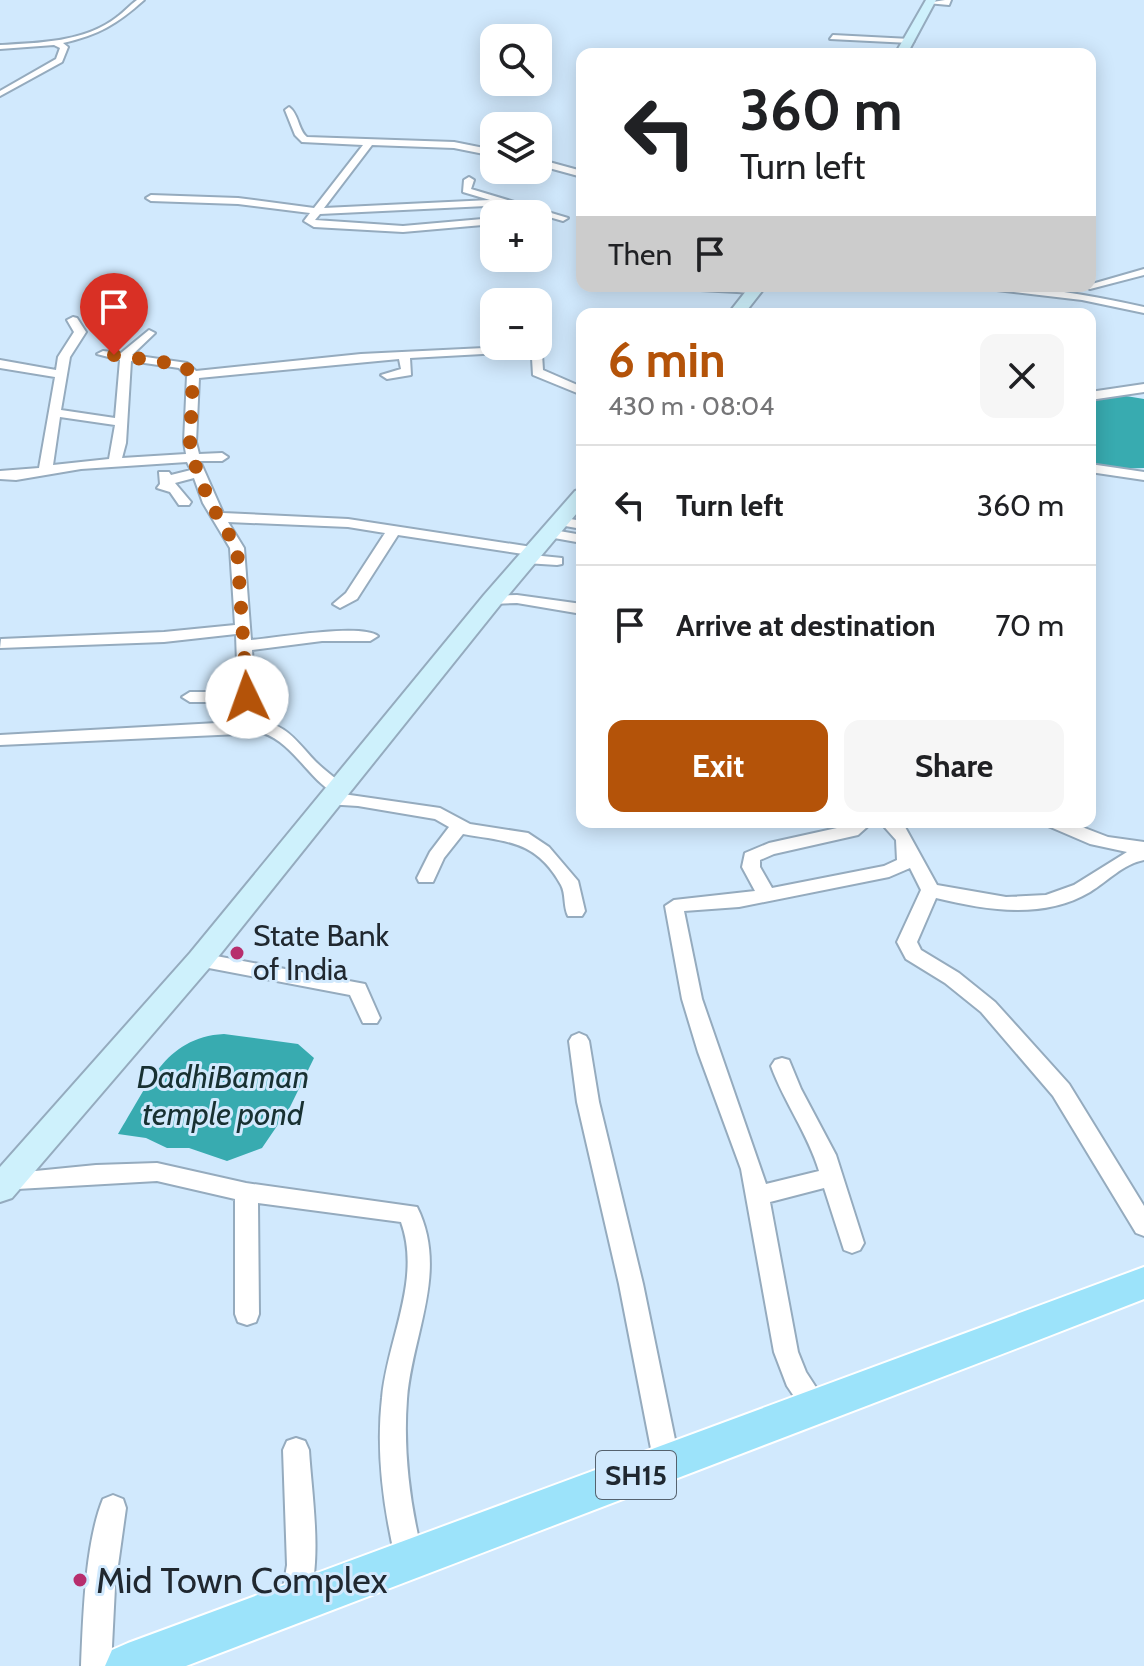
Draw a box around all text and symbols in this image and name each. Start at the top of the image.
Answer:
map controls [480,24,552,360]
button: search [480,24,552,96]
text: 360 m [740,76,902,144]
icon: left [608,80,712,184]
button: layers [480,112,552,184]
text: Turn left [740,144,865,188]
button: + [480,200,552,272]
icon: arrive [688,232,732,276]
text: Then [608,236,672,273]
pin [80,273,148,355]
icon: arrive [92,285,136,329]
button: − [480,288,552,360]
text: 6 min [608,331,726,389]
button: close [980,334,1064,418]
text: 430 m · 08:04 [608,390,774,422]
icon: left [608,483,652,527]
text: Turn left [676,487,784,524]
text: 360 m [977,487,1064,524]
icon: arrive [608,603,652,647]
text: Arrive at destination [676,607,936,644]
text: 70 m [995,607,1064,644]
position arrow [205,655,289,739]
button: Exit [608,720,828,812]
button: Share [844,720,1064,812]
place label: State Bank of India [253,917,389,988]
marker: State Bank of India [228,944,246,962]
water label: DadhiBaman temple pond [137,1057,309,1133]
road number: SH15 [596,1451,676,1499]
place label: Mid Town Complex [96,1558,388,1602]
marker: Mid Town Complex [71,1571,89,1589]

